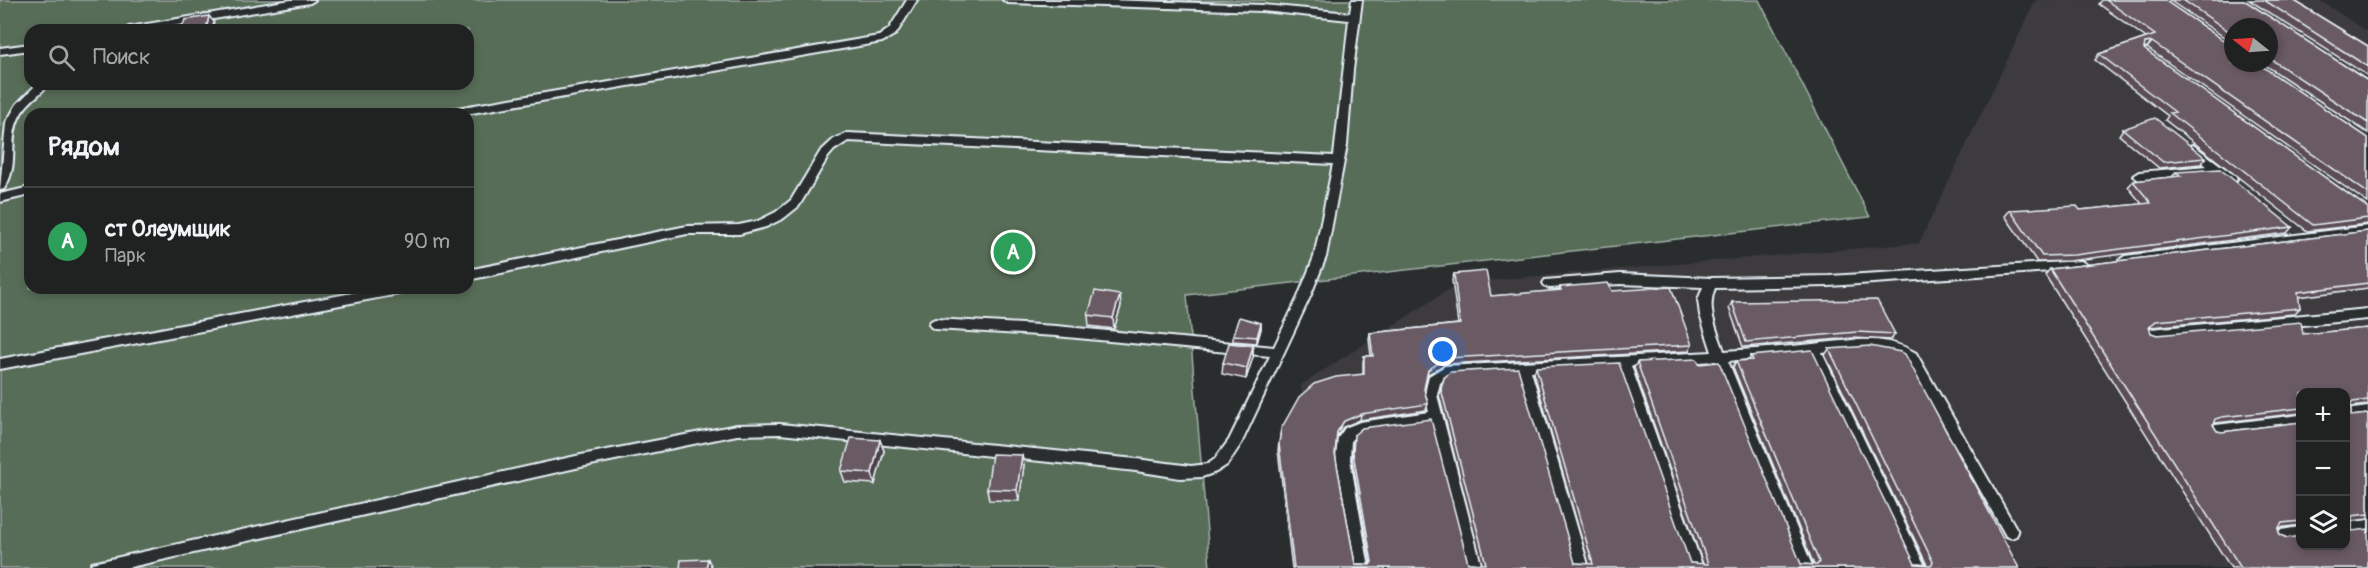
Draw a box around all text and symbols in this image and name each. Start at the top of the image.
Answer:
north arrow [2224,18,2278,72]
search box [24,24,474,90]
icon: search [45,41,78,74]
text: Поиск [93,43,150,71]
text: Рядом [48,131,120,163]
text: ст Олеумщик [105,215,231,243]
text: A [61,229,74,254]
text: 90 m [404,229,450,254]
pin: A [994,230,1032,274]
text: Парк [105,243,146,268]
your location [1428,337,1457,366]
map controls [2296,388,2350,550]
button: + [2296,388,2350,442]
button: − [2296,442,2350,496]
button: layers [2296,496,2350,550]

